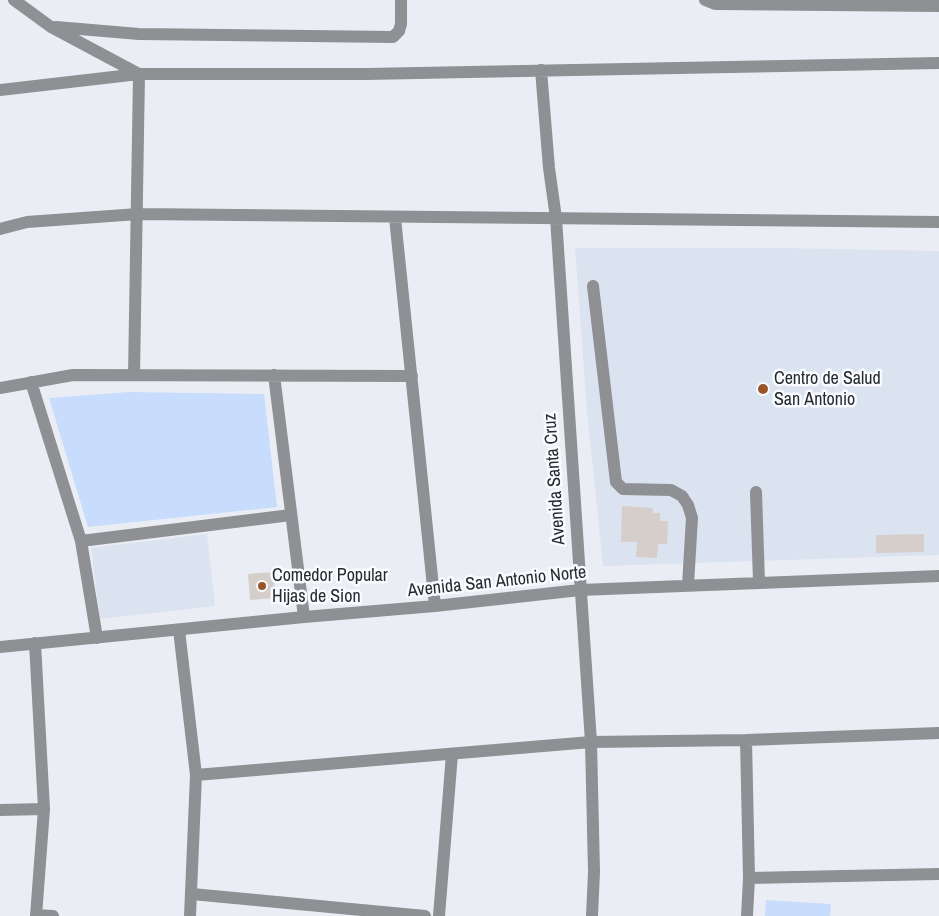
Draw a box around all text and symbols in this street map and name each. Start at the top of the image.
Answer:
place label: Centro de Salud San Antonio [774,368,881,410]
marker: Centro de Salud San Antonio [756,382,770,396]
street label: Avenida Santa Cruz [540,412,570,546]
street label: Avenida San Antonio Norte [407,562,587,602]
place label: Comedor Popular Hijas de Sion [272,565,388,608]
marker: Comedor Popular Hijas de Sion [256,580,268,592]

